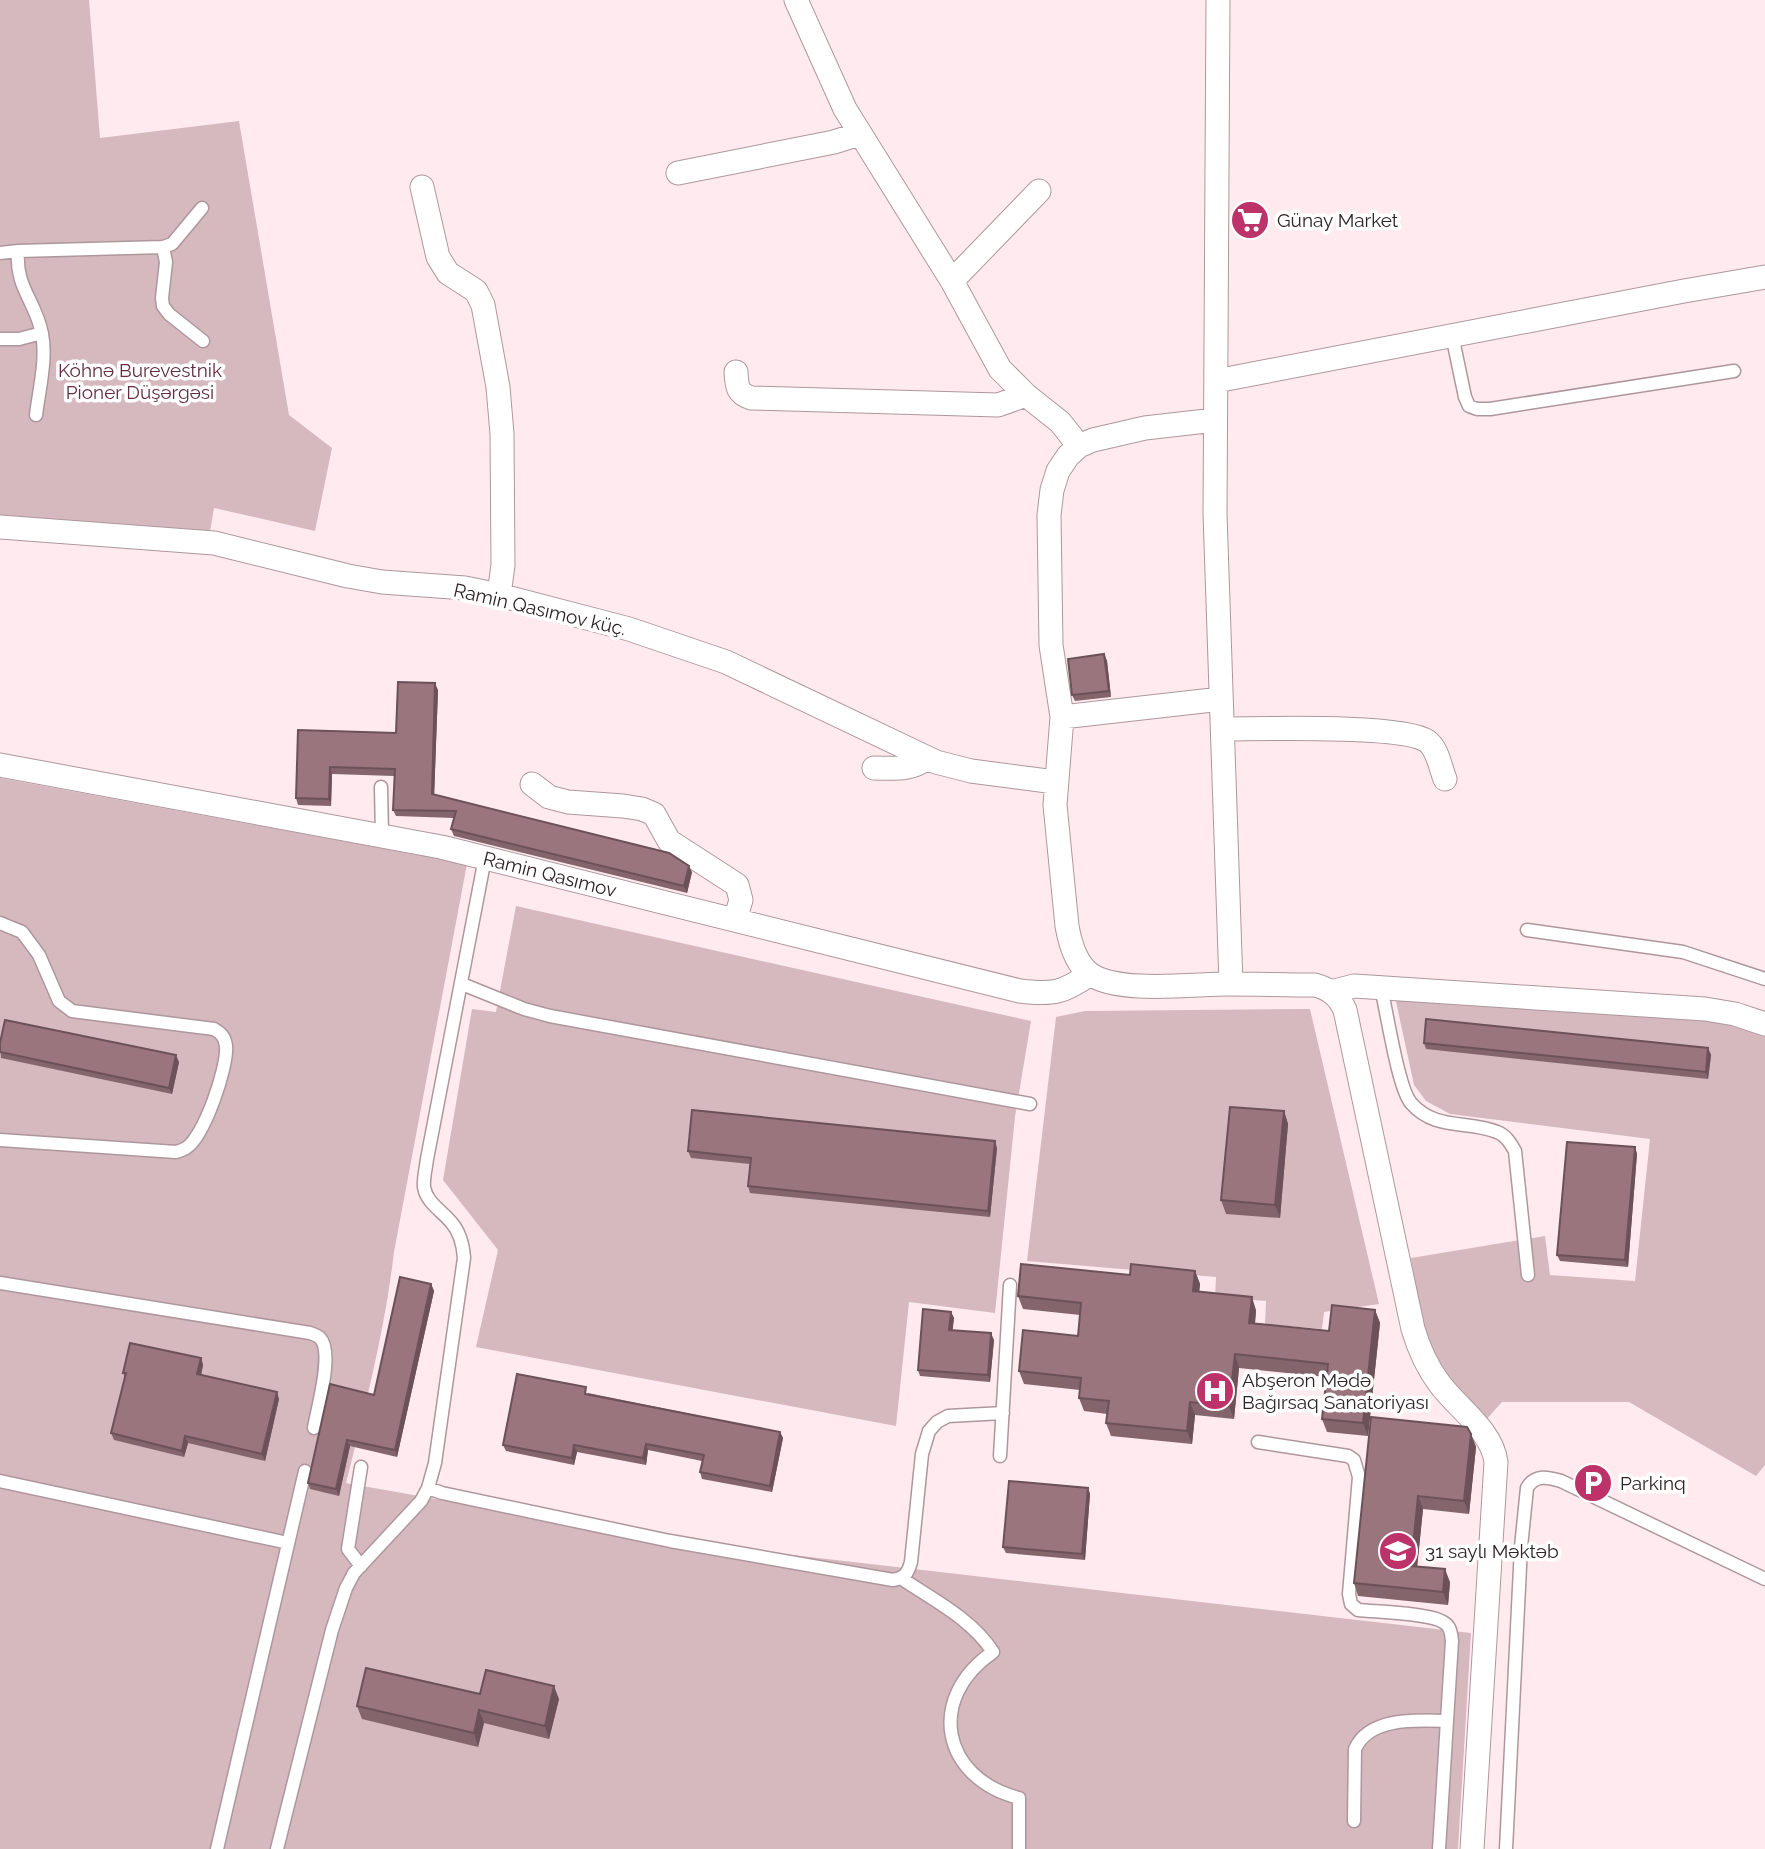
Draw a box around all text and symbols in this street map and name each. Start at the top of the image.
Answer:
supermarket icon: Günay Market [1229,199,1271,241]
place label: Günay Market [1277,209,1399,231]
park label: Köhnə Burevestnik Pioner Düşərgəsi [58,359,222,403]
street label: Ramin Qasımov küç. [452,578,628,640]
street label: Ramin Qasımov [481,847,619,901]
place label: Abşeron Mədə Bağırsaq Sanatoriyası [1242,1369,1429,1413]
hospital icon: Abşeron Mədə Bağırsaq Sanatoriyası [1194,1370,1236,1412]
parking icon: Parkinq [1572,1462,1614,1504]
place label: Parkinq [1620,1472,1686,1494]
school or university icon: 31 saylı Məktəb [1377,1530,1419,1572]
place label: 31 saylı Məktəb [1425,1540,1559,1562]

